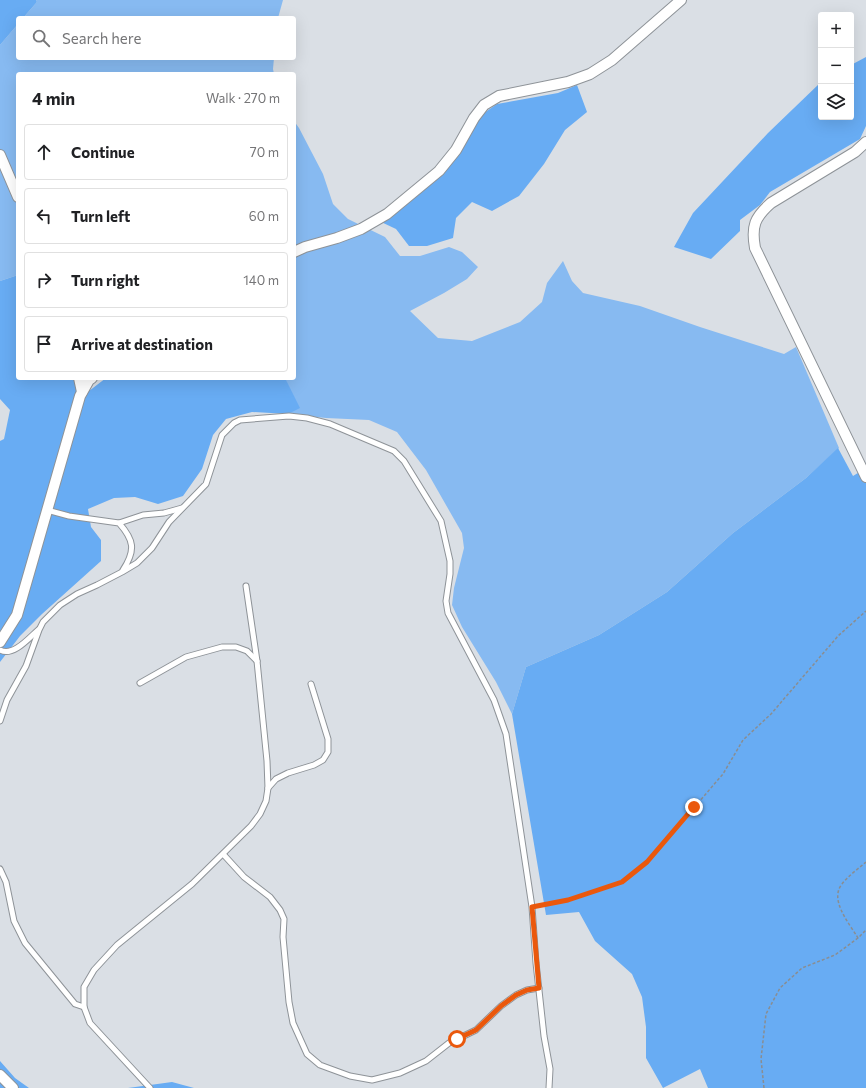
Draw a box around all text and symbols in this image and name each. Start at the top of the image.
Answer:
map controls [818,12,854,120]
button: + [818,12,854,48]
search box [16,16,296,60]
icon: search [30,27,52,49]
text: Search here [62,29,141,47]
button: − [818,48,854,84]
button: layers [818,84,854,120]
text: 4 min [32,88,75,109]
text: Walk · 270 m [206,90,280,106]
icon: ahead [33,141,55,163]
text: Continue [71,143,135,161]
text: 70 m [250,144,279,160]
icon: left [33,205,55,227]
text: Turn left [71,207,130,225]
text: 60 m [249,208,279,224]
icon: right [33,269,55,291]
text: Turn right [71,271,140,289]
text: 140 m [243,272,279,288]
icon: arrive [33,333,55,355]
text: Arrive at destination [71,335,213,353]
route end [685,798,703,816]
route start [448,1030,466,1048]

